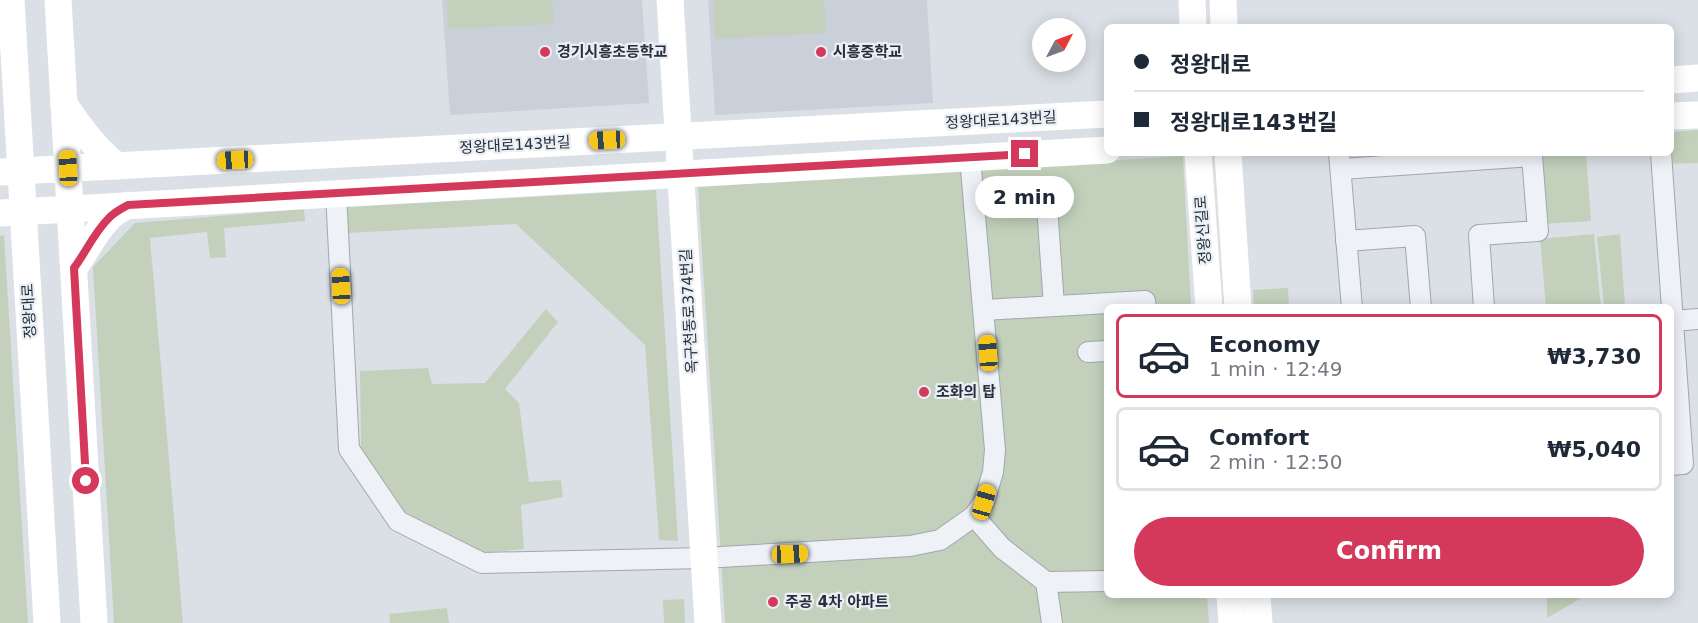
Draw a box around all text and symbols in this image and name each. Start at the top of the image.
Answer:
north arrow [1032,18,1086,72]
map controls [1032,18,1086,72]
place label: 경기시흥초등학교 [557,43,668,61]
place label: 시흥중학교 [833,43,902,61]
marker: 경기시흥초등학교 [538,45,552,59]
marker: 시흥중학교 [814,45,828,59]
text: 정왕대로 [1170,52,1251,77]
street label: 정왕대로143번길 [945,108,1057,132]
text: 정왕대로143번길 [1170,110,1337,135]
car [589,130,625,150]
street label: 정왕대로143번길 [459,133,571,157]
route end [1011,140,1038,167]
car [58,150,78,186]
car [217,150,253,170]
callout: 2 min [976,175,1074,217]
text: 2 min [993,185,1056,209]
street label: 정왕신길로 [1192,195,1214,265]
street label: 옥구천동로374번길 [677,248,701,374]
car [331,268,351,304]
street label: 정왕대로 [19,283,39,339]
icon: car [1137,329,1191,383]
text: Economy [1209,332,1320,357]
car [978,334,998,372]
text: ₩3,730 [1547,344,1641,369]
text: 1 min · 12:49 [1209,357,1343,381]
place label: 조화의 탑 [936,383,996,401]
marker: 조화의 탑 [917,385,931,399]
icon: car [1137,422,1191,476]
text: Comfort [1209,425,1309,450]
text: ₩5,040 [1547,437,1641,462]
text: 2 min · 12:50 [1209,450,1343,474]
route start [72,467,99,494]
car [970,482,998,522]
button: Confirm [1134,517,1644,586]
car [772,544,808,564]
place label: 주공 4차 아파트 [785,593,889,611]
marker: 주공 4차 아파트 [766,595,780,609]

